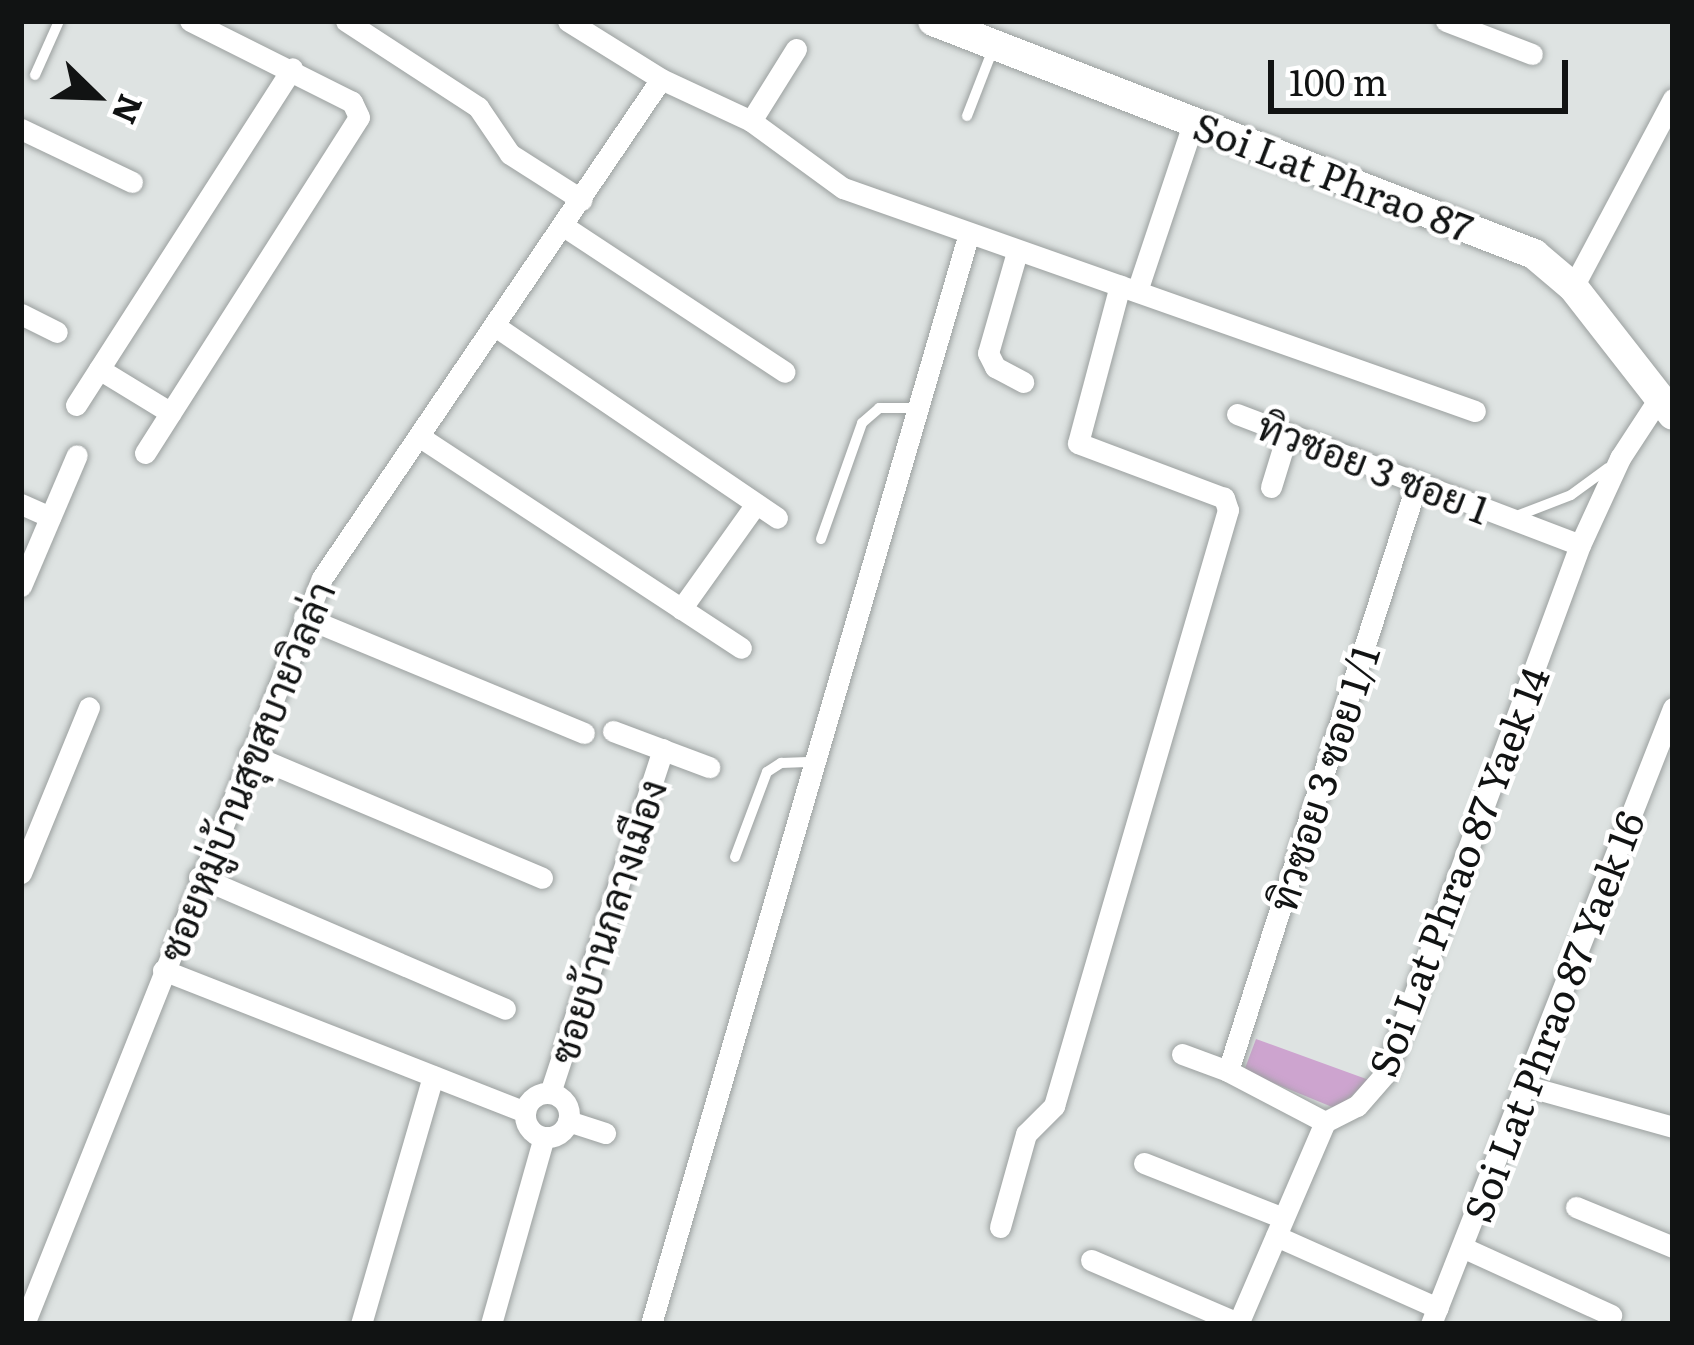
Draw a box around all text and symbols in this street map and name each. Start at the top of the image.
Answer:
north arrow [36,36,156,156]
scale bar [1274,36,1574,110]
text: 100 m [1289,54,1387,107]
text: N [102,88,158,133]
street label: Soi Lat Phrao 87 [1188,100,1480,250]
street label: ทิวซอย 3 ซอย 1 [1252,400,1496,532]
street label: ซอยหมู่บ้านสุขสบายวิลล่า [147,574,343,968]
street label: ทิวซอย 3 ซอย 1/1 [1257,639,1387,917]
street label: Soi Lat Phrao 87 Yaek 14 [1357,660,1557,1082]
street label: ซอยบ้านกลางเมือง [538,773,674,1069]
street label: Soi Lat Phrao 87 Yaek 16 [1452,804,1652,1228]

